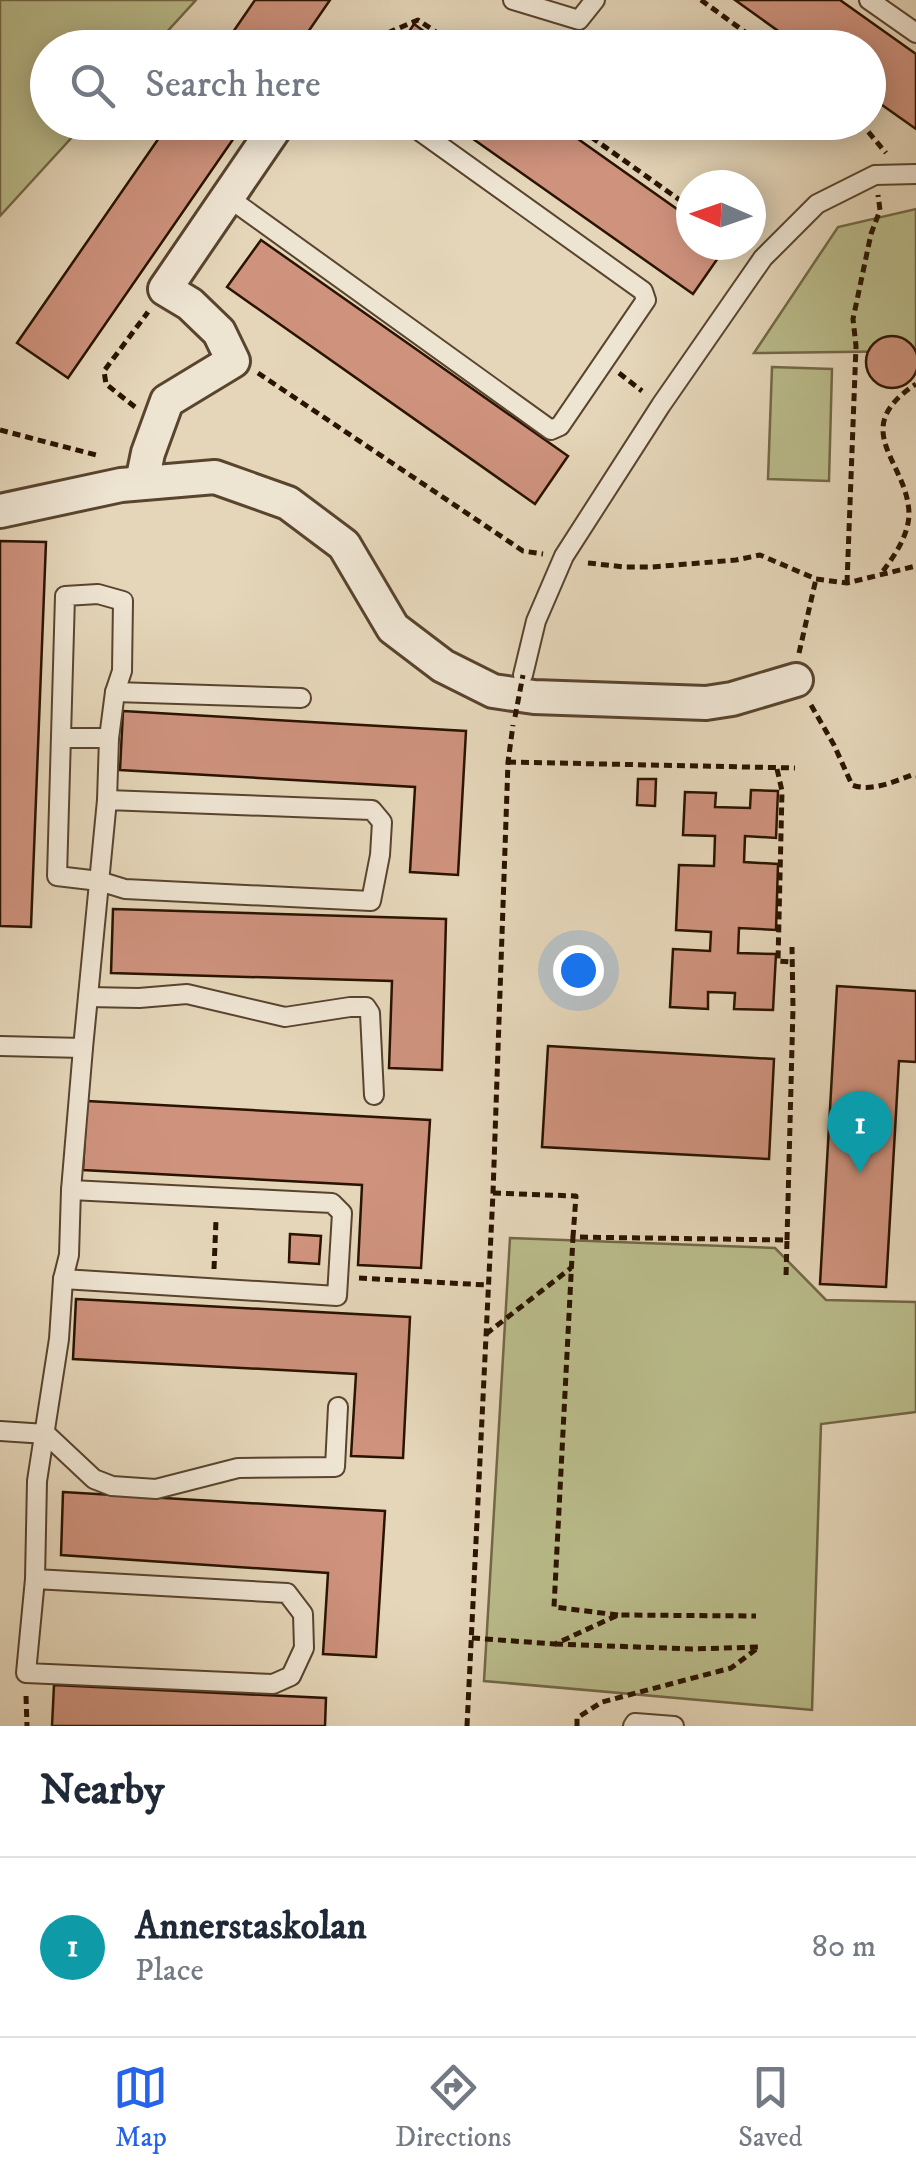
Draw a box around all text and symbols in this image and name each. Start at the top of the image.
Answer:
search box [30,30,886,140]
icon: search [65,58,120,113]
text: Search here [145,61,321,109]
north arrow [676,170,766,260]
your location [553,945,604,996]
pin: 1 [828,1090,892,1173]
text: Nearby [40,1765,164,1817]
text: Annerstaskolan [135,1903,367,1951]
text: 1 [67,1927,78,1967]
text: 80 m [812,1927,876,1967]
text: Place [135,1951,204,1991]
tab: Map [113,2060,168,2155]
tab: Directions [395,2060,511,2155]
tab: Saved [738,2060,803,2155]

